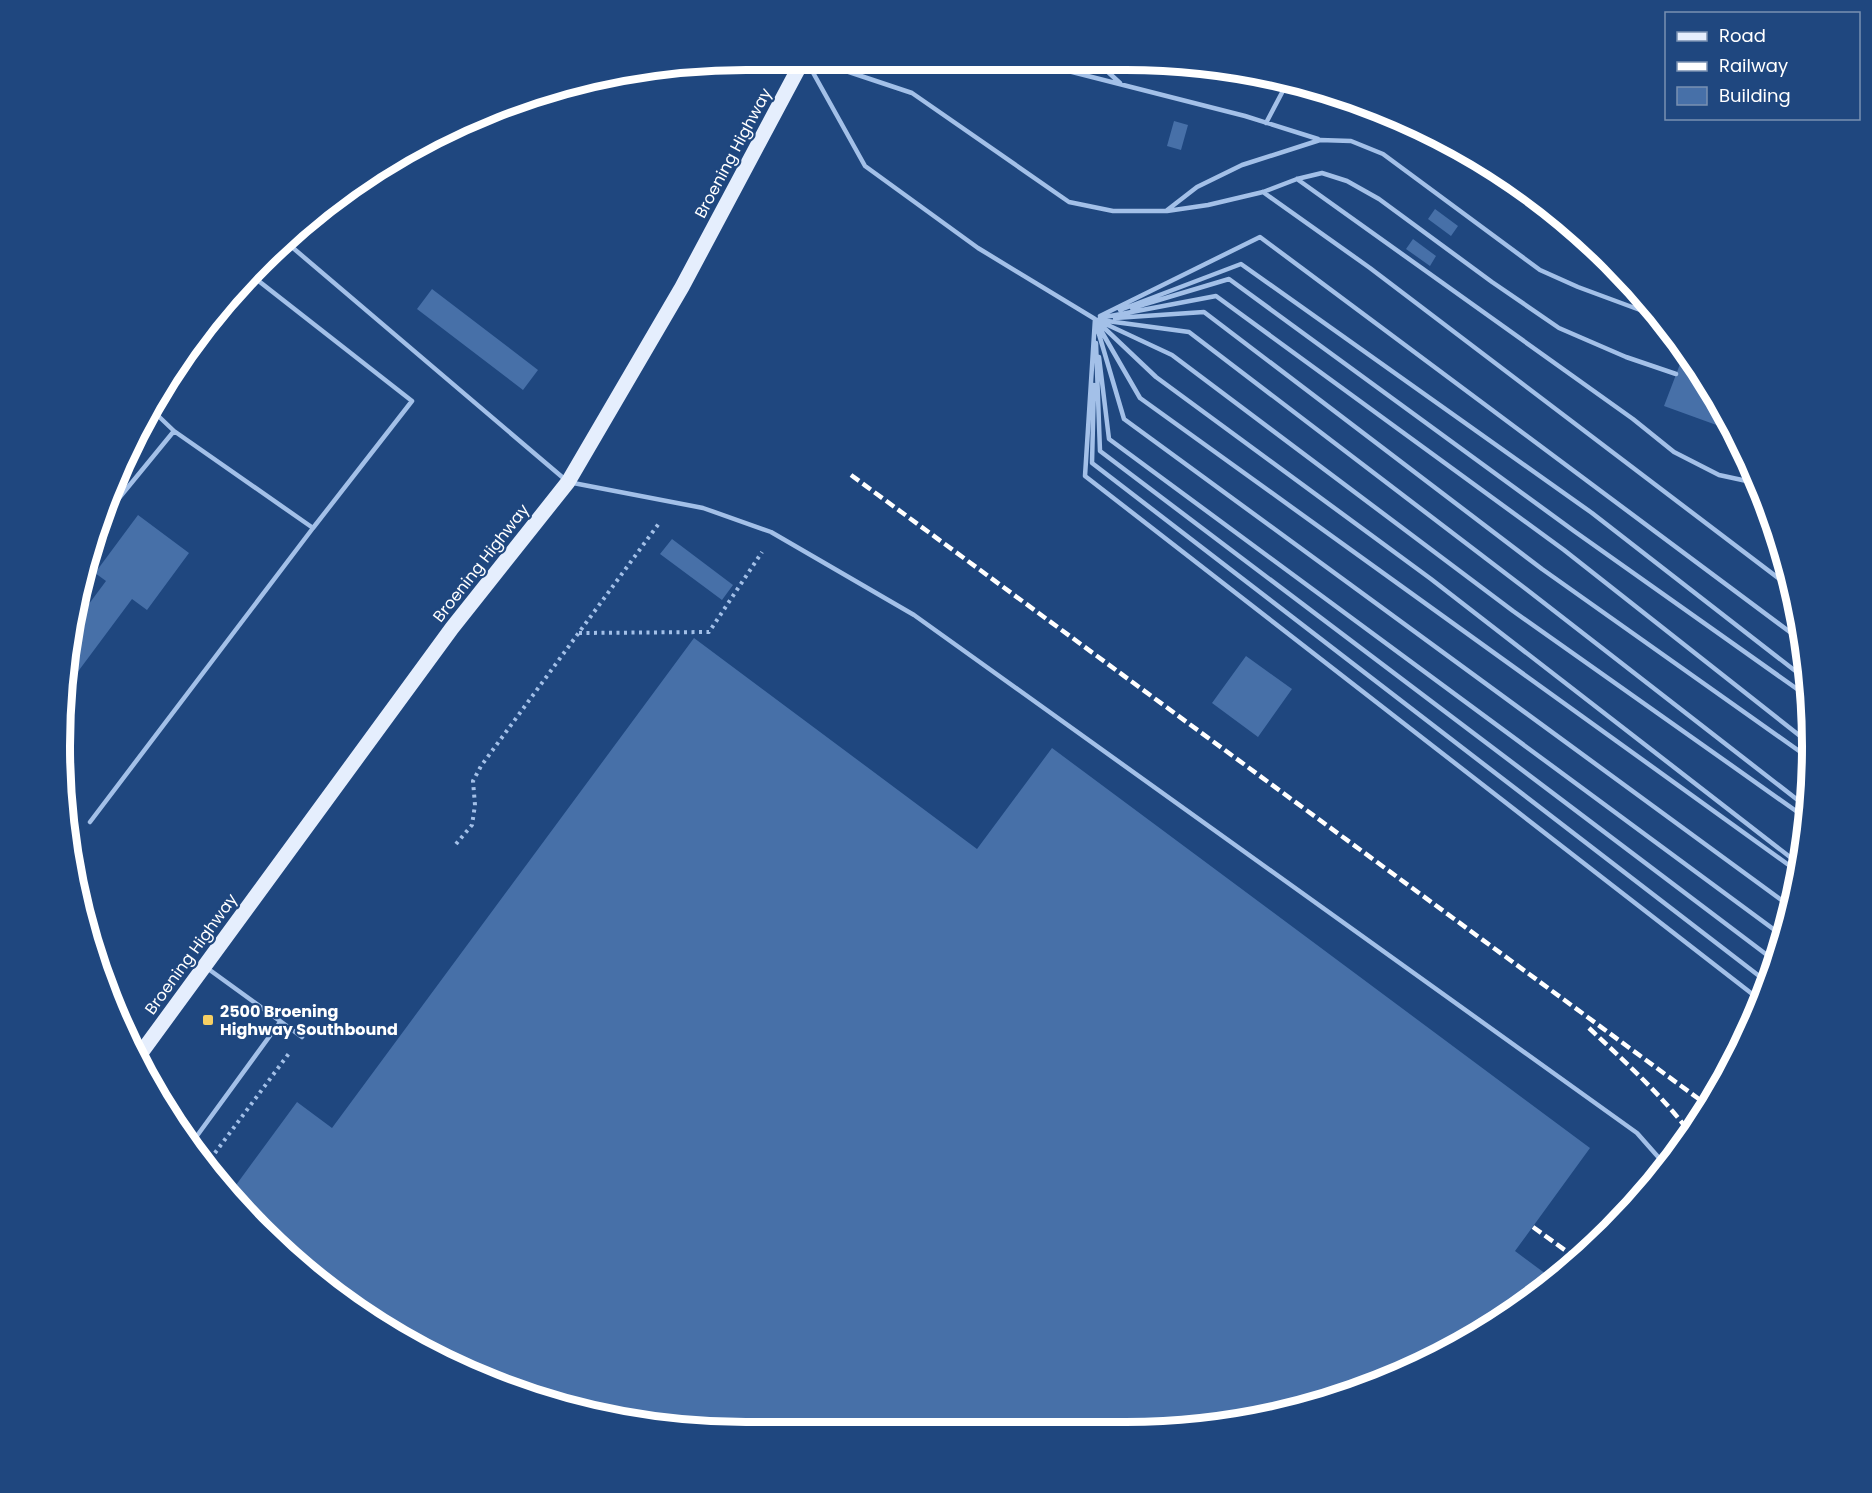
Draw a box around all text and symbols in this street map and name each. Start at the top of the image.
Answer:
legend [1665,12,1860,120]
text: Road [1719,23,1766,48]
text: Railway [1719,53,1788,78]
text: Building [1719,83,1791,108]
street label: Broening Highway [689,84,777,222]
street label: Broening Highway [427,499,535,627]
street label: Broening Highway [139,889,243,1019]
place label: 2500 Broening Highway Southbound [220,1000,398,1041]
marker: 2500 Broening Highway Southbound [201,1013,215,1027]

